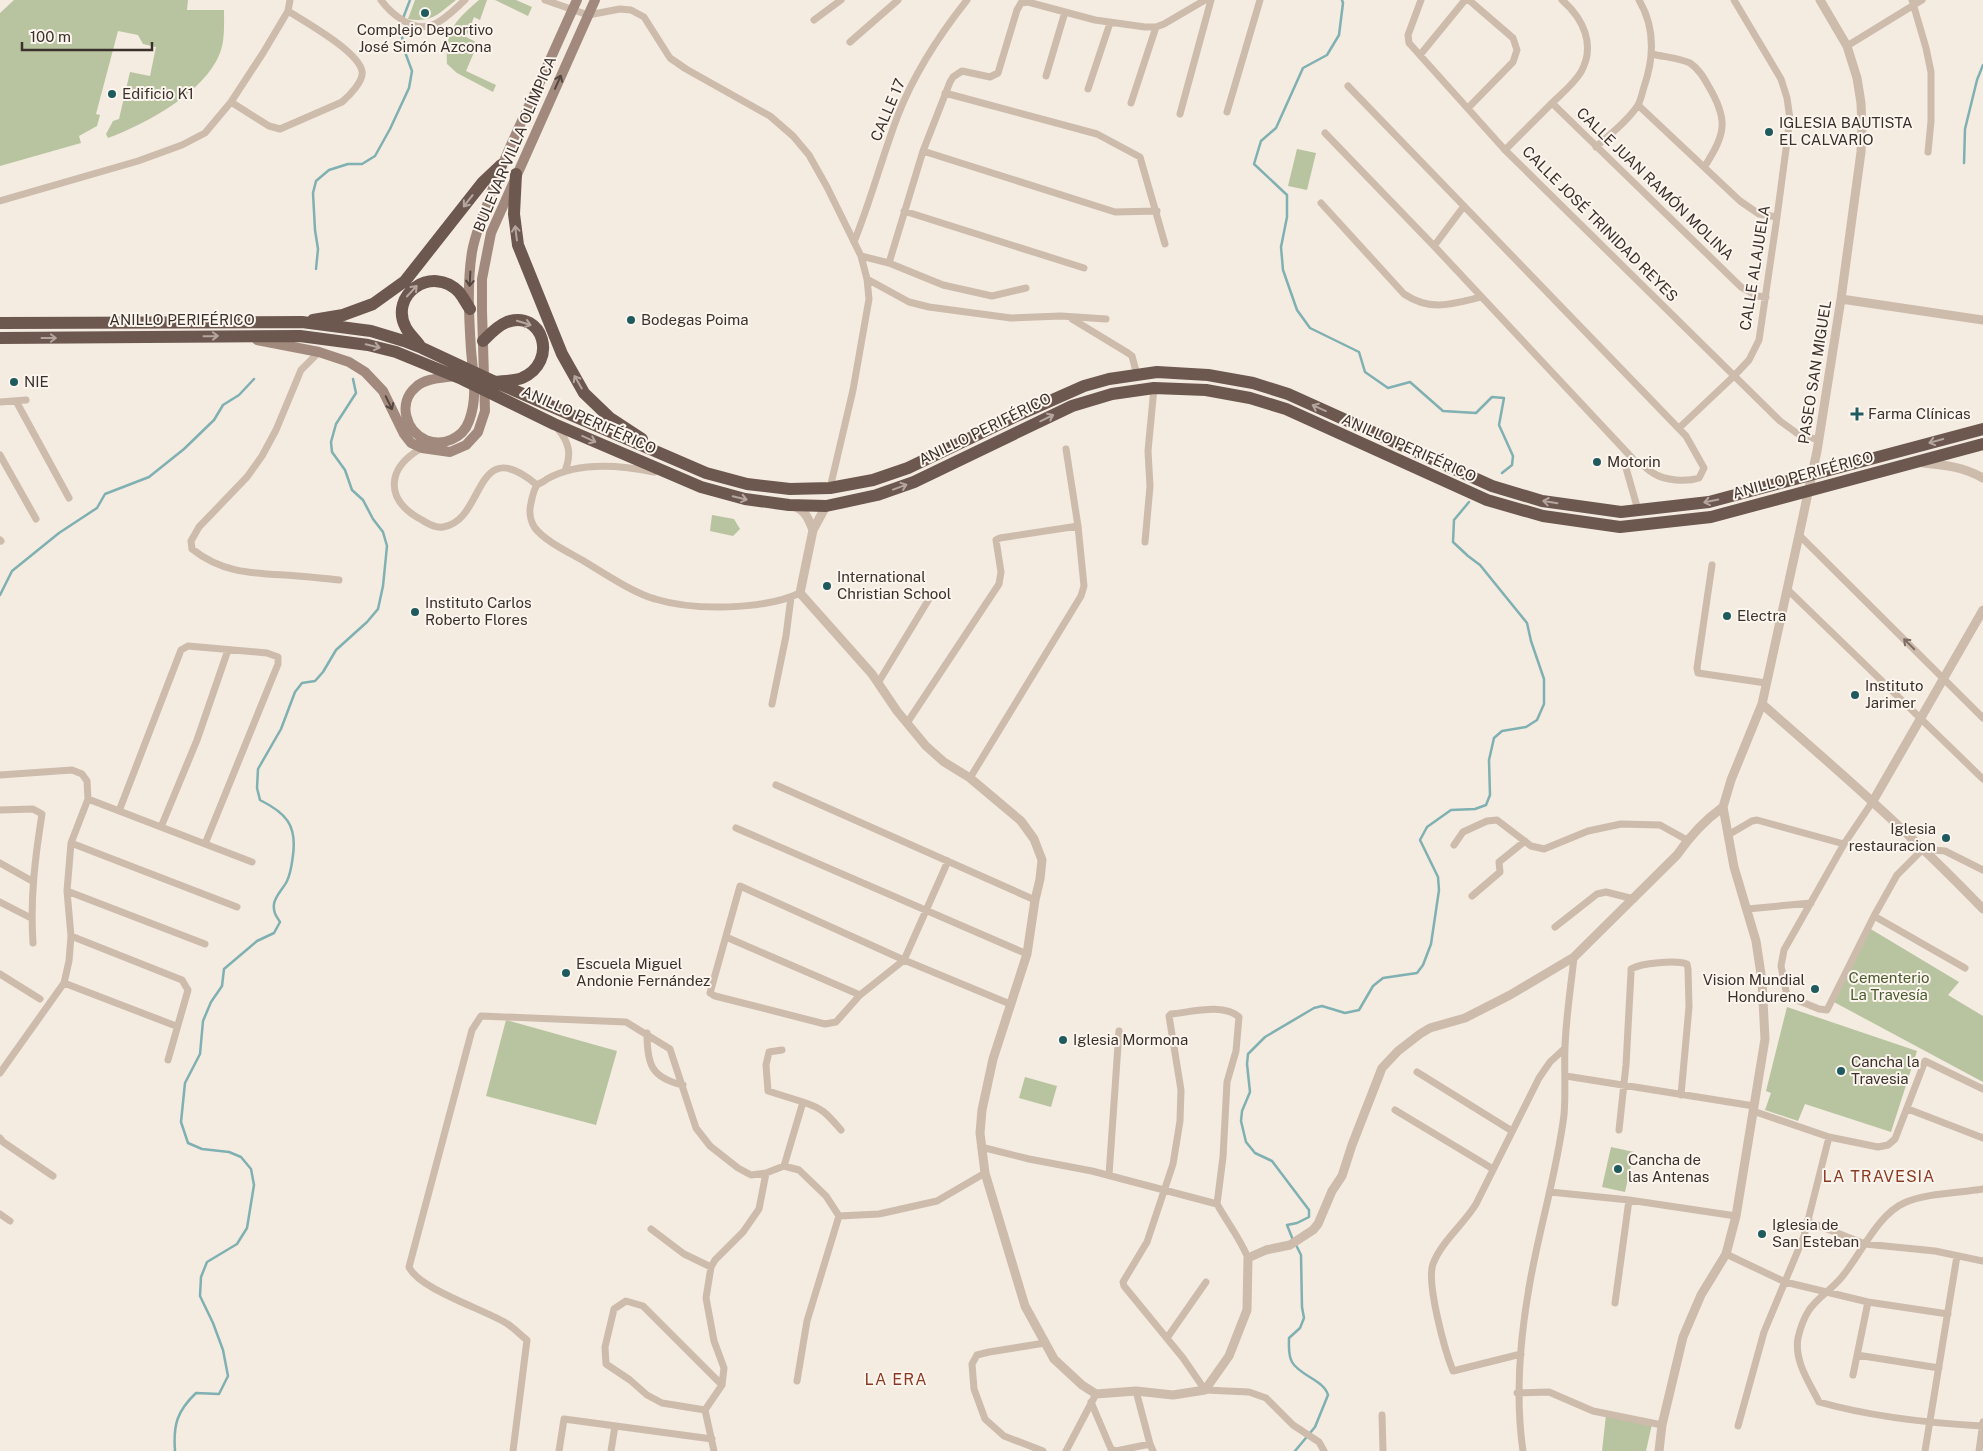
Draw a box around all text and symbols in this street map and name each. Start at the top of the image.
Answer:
marker: Complejo Deportivo José Simón Azcona [419,7,431,19]
scale bar [22,20,152,52]
place label: Complejo Deportivo José Simón Azcona [357,21,493,55]
text: 100 m [30,28,71,45]
street label: BULEVAR VILLA OLÍMPICA [470,53,559,234]
one-way arrow [554,75,564,90]
street label: CALLE 17 [867,76,908,144]
place label: Edificio K1 [122,85,194,102]
marker: Edificio K1 [106,88,118,100]
street label: CALLE JUAN RAMÓN MOLINA [1573,103,1738,264]
place label: IGLESIA BAUTISTA EL CALVARIO [1779,114,1913,148]
marker: IGLESIA BAUTISTA EL CALVARIO [1763,126,1775,138]
street label: CALLE JOSÉ TRINIDAD REYES [1519,142,1682,305]
one-way arrow [463,194,474,207]
street label: CALLE ALAJUELA [1736,204,1773,332]
one-way arrow [511,225,521,241]
one-way arrow [466,270,475,286]
one-way arrow [406,285,418,297]
street label: PASEO SAN MIGUEL [1795,299,1834,445]
street label: ANILLO PERIFÉRICO [109,311,255,328]
place label: Bodegas Poima [641,311,748,328]
marker: Bodegas Poima [625,314,637,326]
one-way arrow [516,319,532,329]
one-way arrow [202,331,219,341]
one-way arrow [40,333,56,343]
one-way arrow [365,342,381,351]
place label: NIE [24,373,49,390]
one-way arrow [573,374,583,389]
marker: NIE [8,376,20,388]
street label: ANILLO PERIFÉRICO [519,382,659,457]
street label: ANILLO PERIFÉRICO [916,389,1054,468]
one-way arrow [385,395,394,410]
one-way arrow [1312,403,1327,412]
place label: Farma Clínicas [1868,405,1971,422]
marker: Farma Clínicas [1850,407,1864,421]
street label: ANILLO PERIFÉRICO [1339,410,1479,485]
one-way arrow [1039,413,1054,422]
one-way arrow [581,435,596,445]
one-way arrow [1928,437,1944,446]
street label: ANILLO PERIFÉRICO [1731,448,1875,502]
place label: Motorin [1607,453,1661,470]
marker: Motorin [1591,456,1603,468]
one-way arrow [891,482,907,491]
one-way arrow [732,494,748,503]
one-way arrow [1542,497,1558,507]
one-way arrow [1704,497,1720,506]
place label: International Christian School [837,568,951,602]
marker: International Christian School [821,580,833,592]
place label: Instituto Carlos Roberto Flores [425,594,532,628]
marker: Instituto Carlos Roberto Flores [409,606,421,618]
place label: Electra [1737,607,1786,624]
marker: Electra [1721,610,1733,622]
one-way arrow [1903,638,1915,650]
place label: Instituto Jarimer [1865,677,1923,711]
marker: Instituto Jarimer [1849,689,1861,701]
place label: Iglesia restauracion [1849,820,1936,854]
marker: Iglesia restauracion [1940,832,1952,844]
place label: Escuela Miguel Andonie Fernández [576,955,710,989]
marker: Escuela Miguel Andonie Fernández [560,967,572,979]
park label: Cementerio La Travesía [1849,969,1929,1003]
place label: Vision Mundial Hondureno [1703,971,1805,1005]
marker: Vision Mundial Hondureno [1809,983,1821,995]
place label: Iglesia Mormona [1073,1031,1188,1048]
marker: Iglesia Mormona [1057,1034,1069,1046]
place label: Cancha la Travesia [1851,1053,1920,1087]
marker: Cancha la Travesia [1835,1065,1847,1077]
place label: Cancha de las Antenas [1628,1151,1709,1185]
marker: Cancha de las Antenas [1612,1163,1624,1175]
district label: LA TRAVESIA [1823,1167,1935,1186]
place label: Iglesia de San Esteban [1772,1216,1859,1250]
marker: Iglesia de San Esteban [1756,1228,1768,1240]
district label: LA ERA [865,1370,928,1389]

